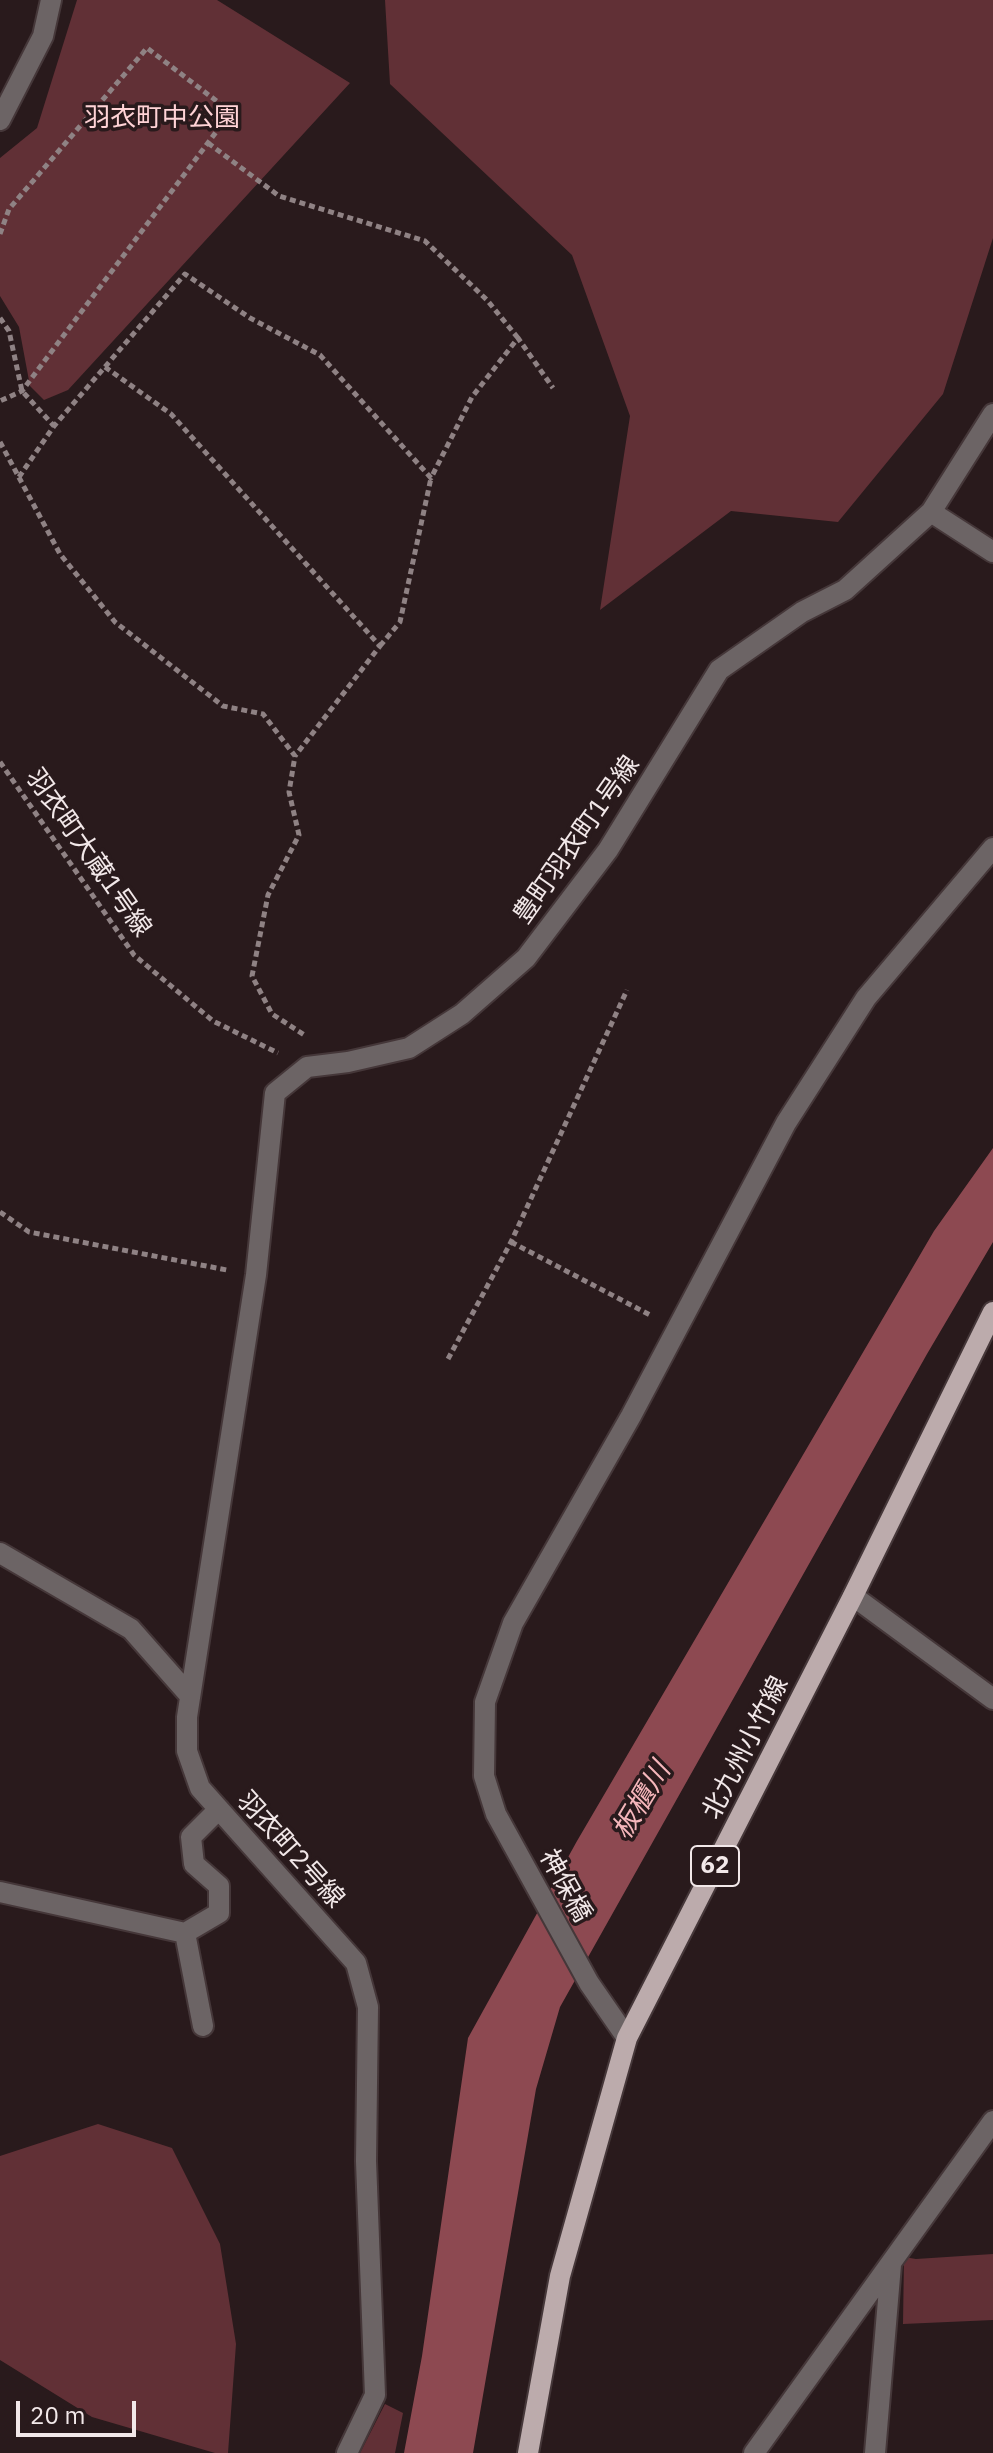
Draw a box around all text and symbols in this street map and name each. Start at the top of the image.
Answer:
park label: 羽衣町中公園 [84,102,240,134]
street label: 豊町羽衣町1号線 [508,750,646,930]
street label: 羽衣町大蔵1号線 [19,763,157,943]
street label: 北九州小竹線 [697,1671,795,1825]
water label: 板櫃川 [606,1756,678,1846]
street label: 羽衣町2号線 [230,1785,350,1915]
street label: 神保橋 [532,1844,598,1928]
road number: 62 [691,1846,739,1886]
scale bar [20,2385,140,2435]
text: 20 m [30,2399,85,2431]

